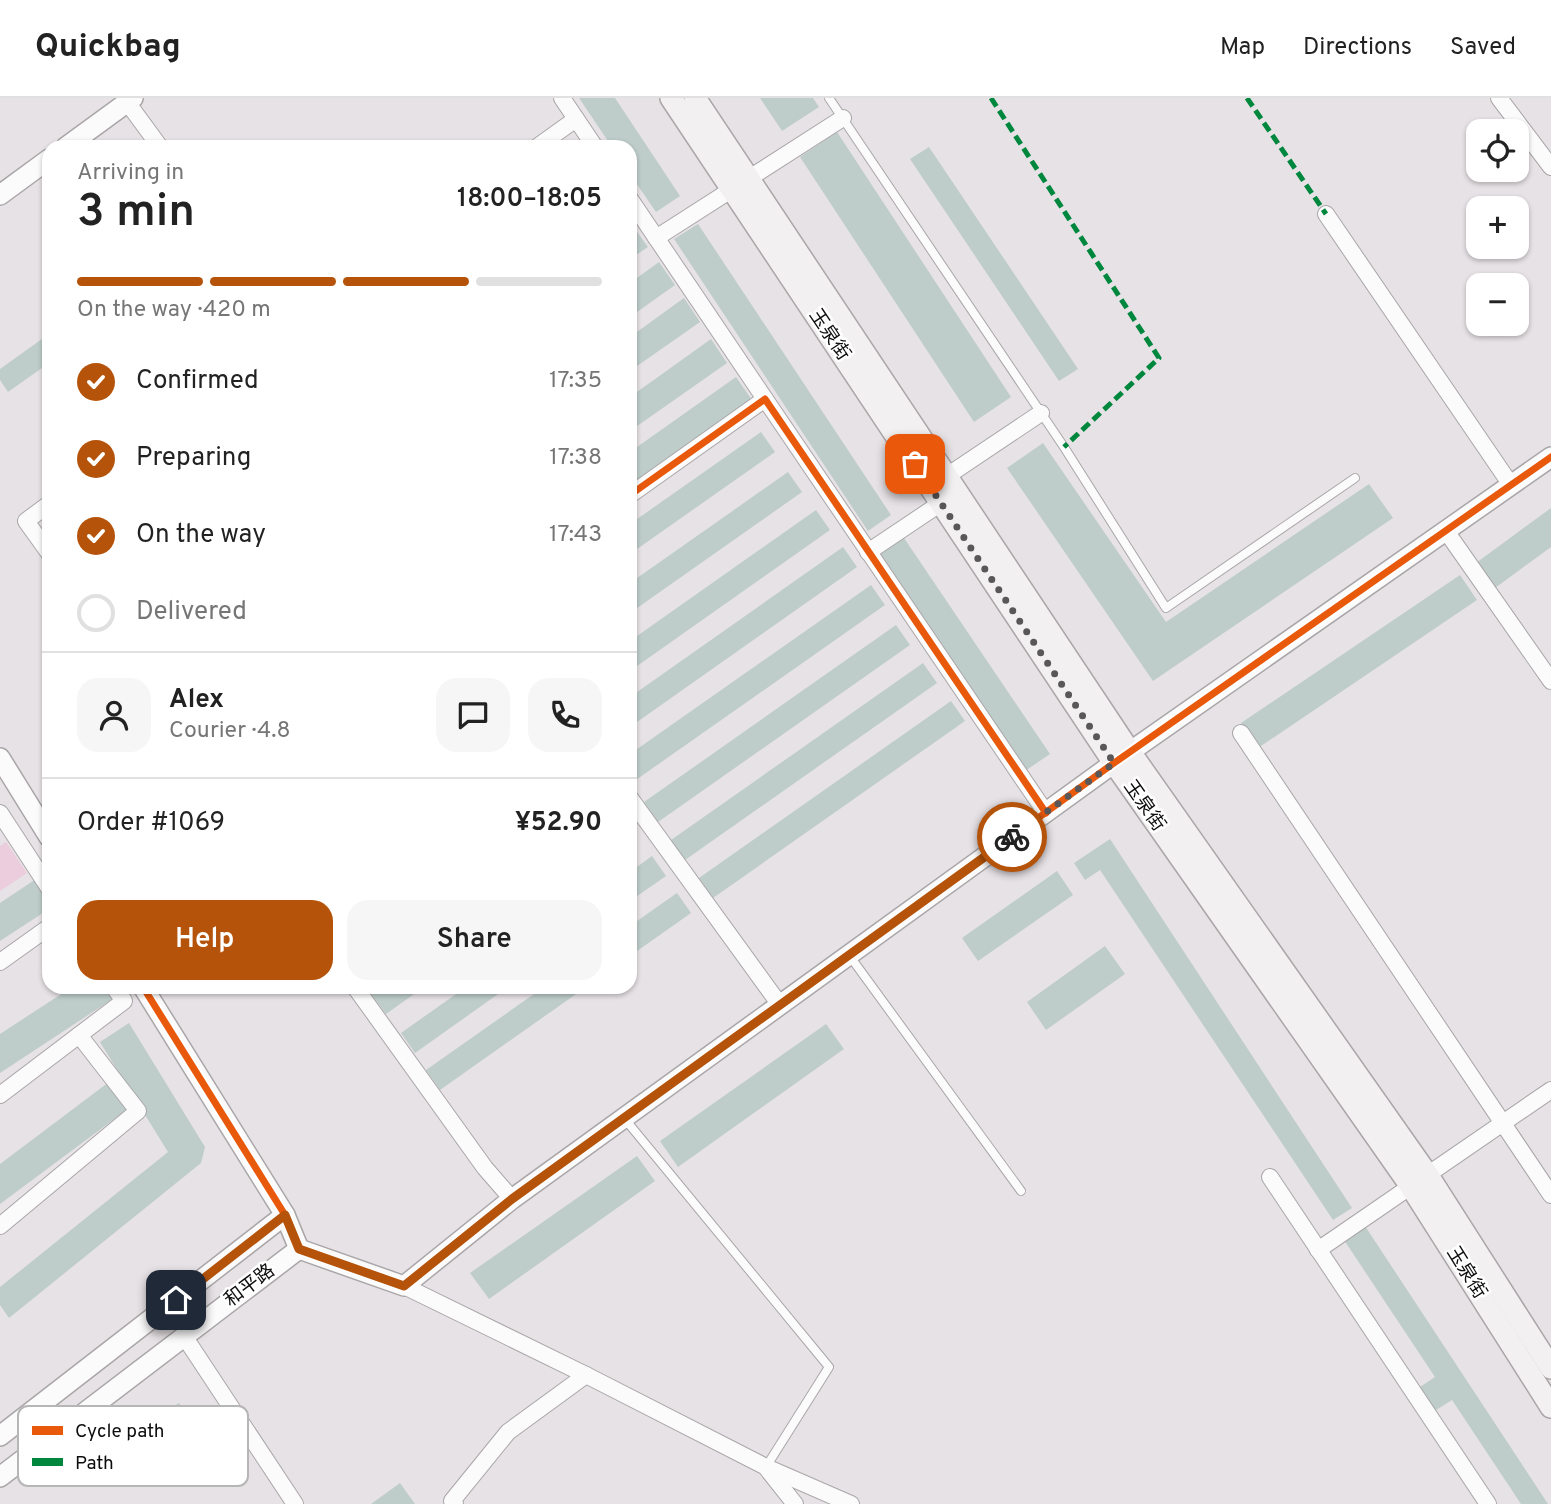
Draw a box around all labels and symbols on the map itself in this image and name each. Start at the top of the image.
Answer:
street label: 玉泉街 [803,305,855,365]
pin [885,434,945,494]
street label: 玉泉街 [1118,776,1170,836]
courier [977,802,1047,872]
street label: 玉泉街 [1441,1242,1491,1304]
street label: 和平路 [220,1259,280,1313]
pin [146,1270,206,1330]
legend [18,1406,248,1486]
text: Cycle path [75,1420,164,1444]
text: Path [75,1452,114,1476]

